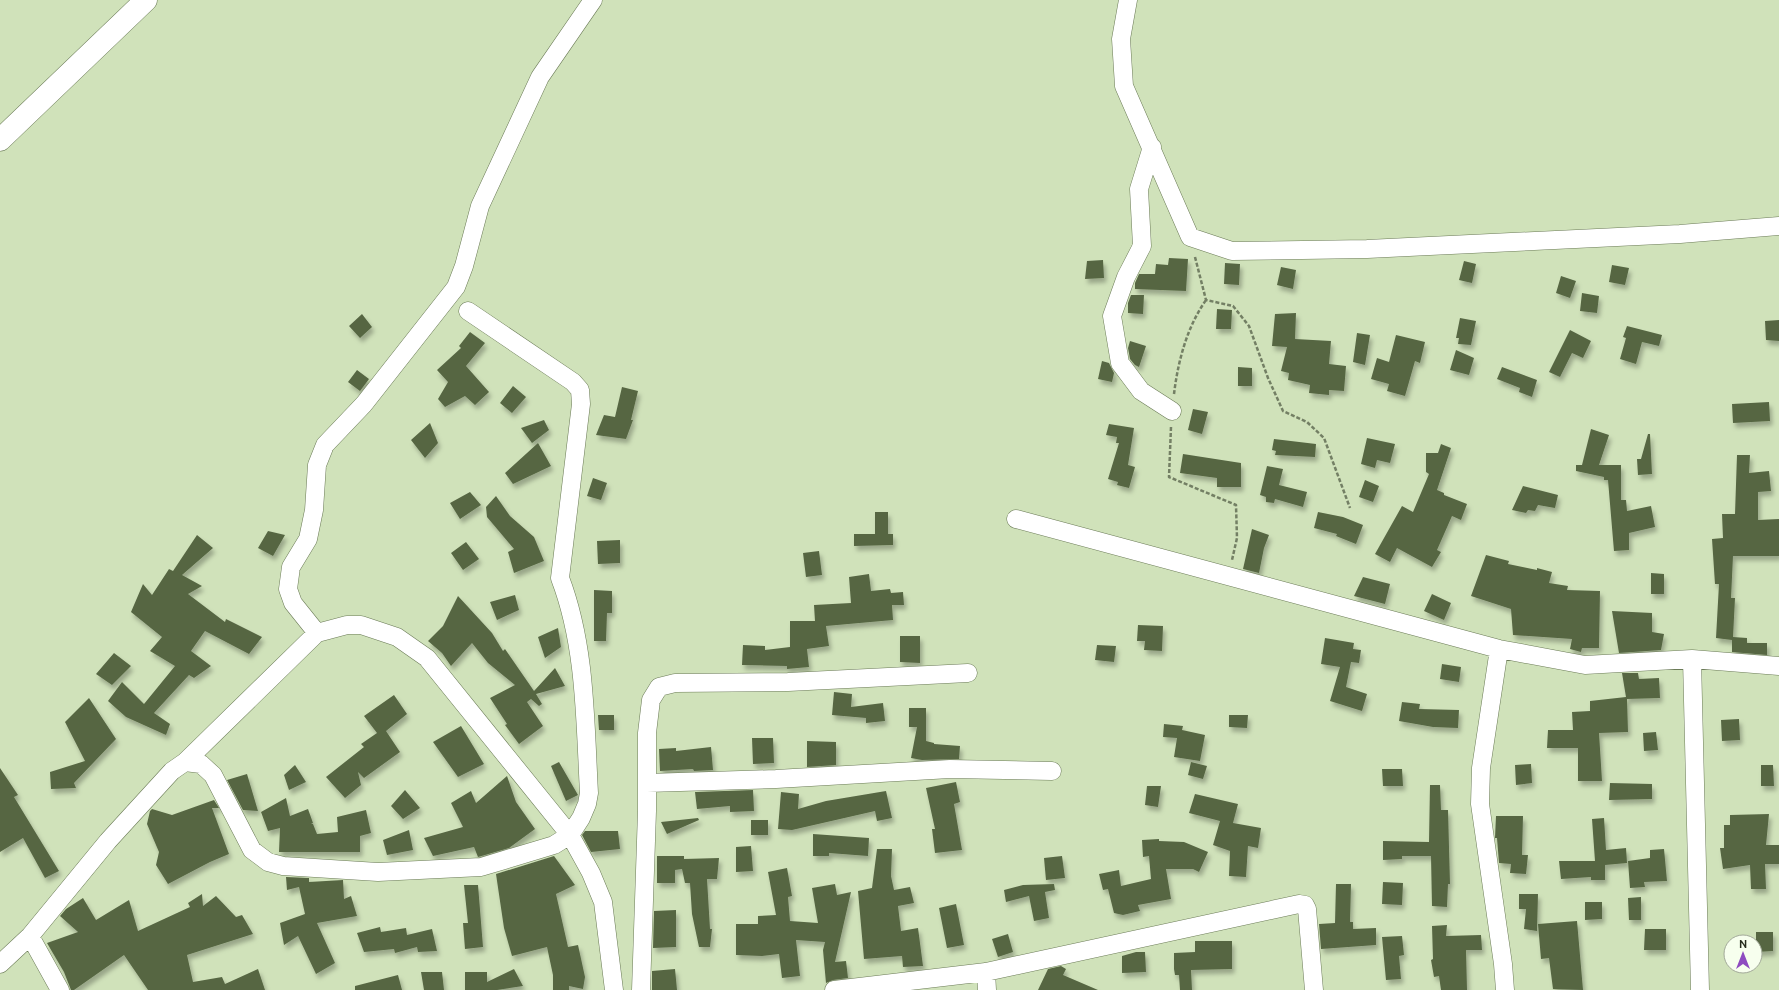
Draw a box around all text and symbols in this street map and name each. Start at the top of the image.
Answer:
north arrow [1723,934,1763,974]
text: N [1739,938,1747,950]

